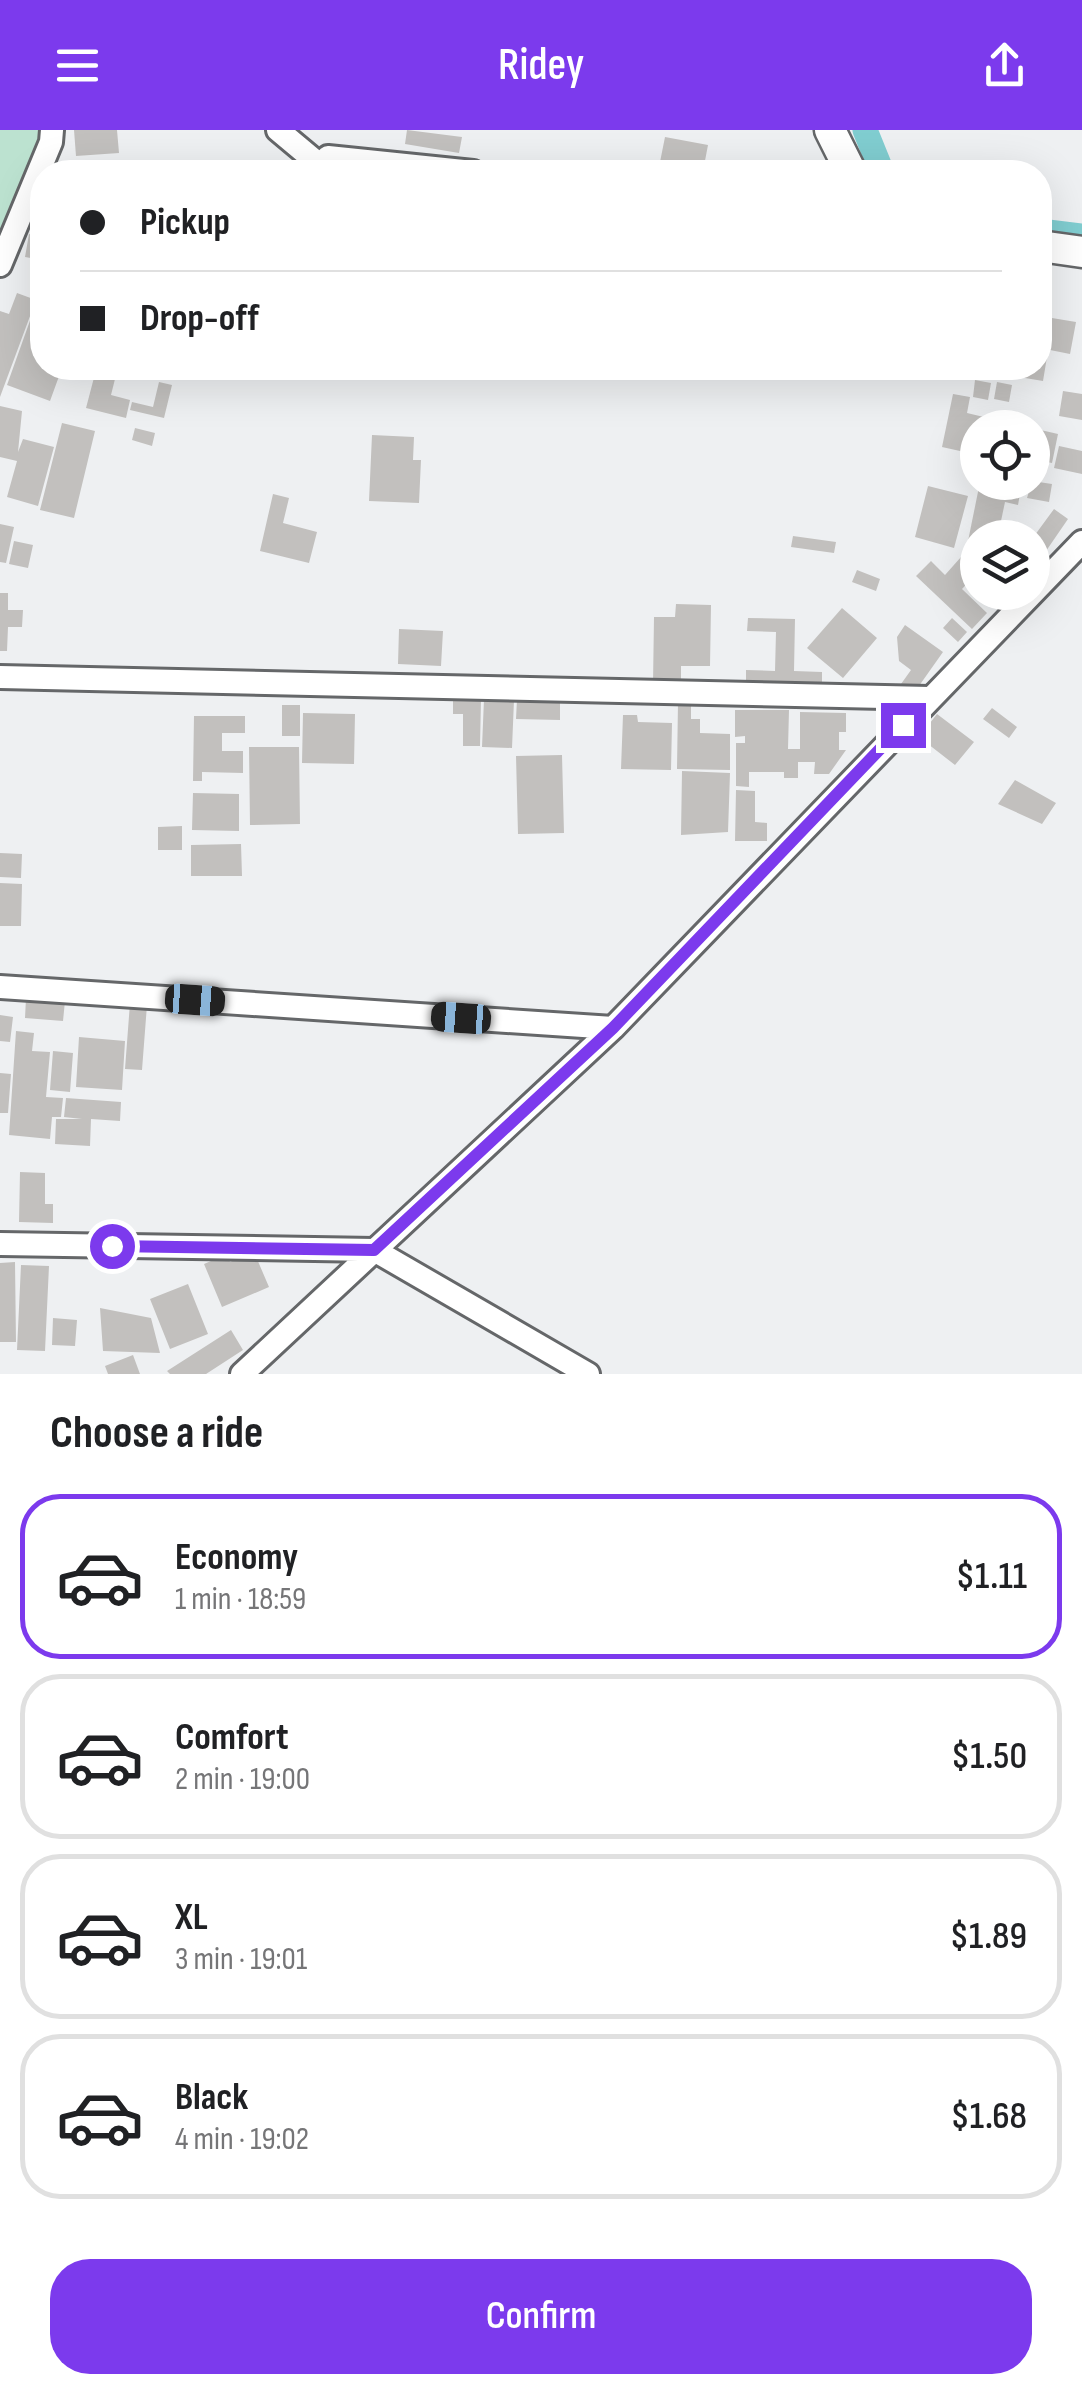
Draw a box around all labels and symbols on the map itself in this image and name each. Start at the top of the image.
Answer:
route end [881,703,926,748]
car [164,983,226,1017]
car [430,1001,492,1035]
route start [90,1224,135,1269]

